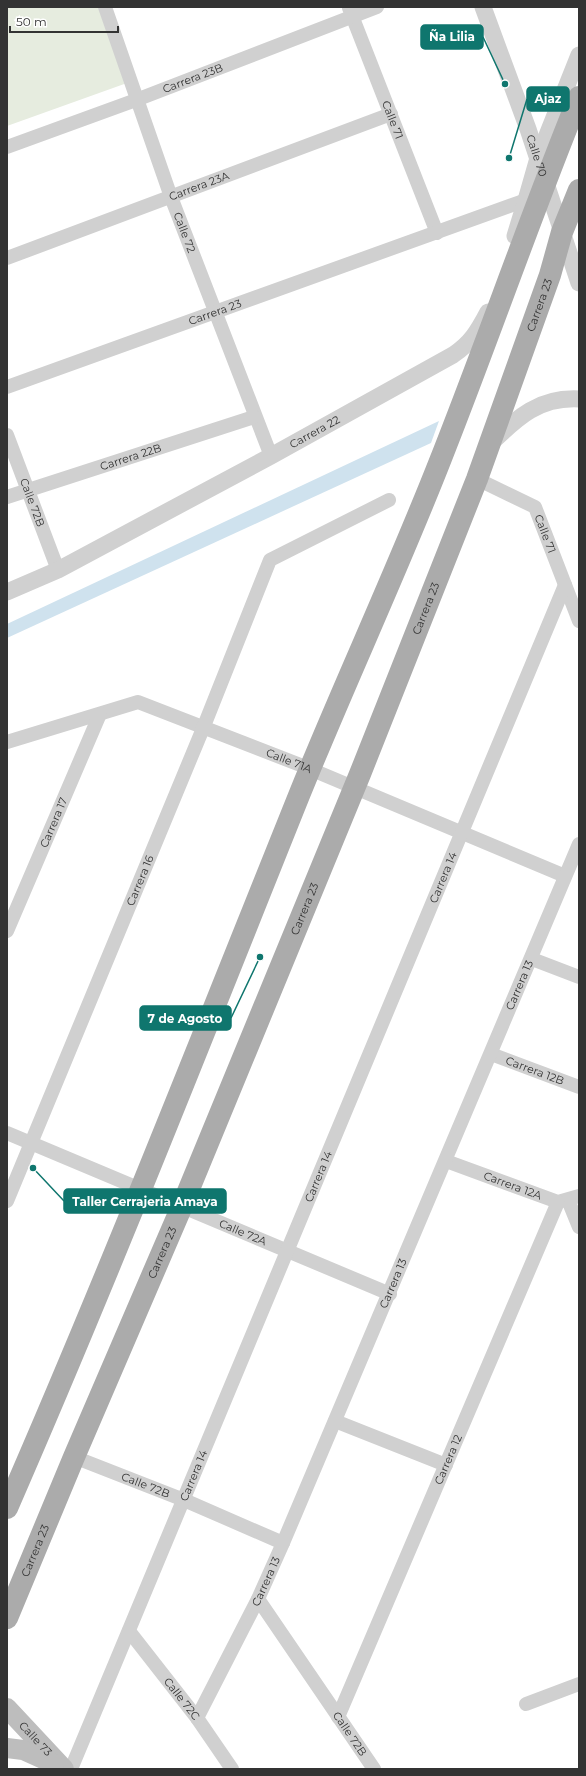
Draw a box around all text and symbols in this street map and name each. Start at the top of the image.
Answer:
scale bar [10,8,118,34]
text: 50 m [16,14,47,29]
callout: Ña Lilia [421,25,483,49]
text: Ña Lilia [429,29,475,44]
street label: Carrera 23B [160,60,225,96]
callout: Ajaz [527,87,569,111]
text: Ajaz [534,91,562,106]
street label: Calle 71 [379,98,407,141]
street label: Calle 70 [523,133,550,178]
street label: Carrera 23A [167,168,231,204]
street label: Calle 72 [170,210,199,255]
street label: Carrera 23 [523,277,555,333]
street label: Carrera 23 [187,296,243,328]
street label: Carrera 22 [287,412,342,451]
street label: Carrera 22B [98,440,163,473]
street label: Calle 72B [17,476,48,529]
street label: Calle 71 [532,512,559,555]
street label: Carrera 23 [409,580,442,637]
street label: Calle 71A [264,745,314,776]
street label: Carrera 17 [37,795,70,850]
street label: Carrera 14 [426,849,460,905]
street label: Carrera 16 [123,853,157,908]
street label: Carrera 23 [287,881,321,937]
street label: Carrera 13 [502,958,536,1012]
callout: 7 de Agosto [140,1006,231,1030]
text: 7 de Agosto [148,1011,223,1026]
street label: Carrera 12B [504,1053,566,1088]
street label: Carrera 14 [301,1148,335,1204]
street label: Carrera 12A [482,1168,544,1202]
callout: Taller Cerrajeria Amaya [64,1189,226,1213]
text: Taller Cerrajeria Amaya [72,1194,218,1209]
street label: Calle 72A [217,1216,269,1248]
street label: Carrera 23 [145,1224,179,1281]
street label: Carrera 13 [376,1256,410,1311]
street label: Carrera 12 [431,1432,465,1487]
street label: Carrera 14 [177,1447,211,1503]
street label: Calle 72B [120,1469,172,1501]
street label: Carrera 23 [18,1522,52,1579]
street label: Carrera 13 [248,1554,283,1609]
street label: Calle 72C [161,1675,203,1723]
street label: Calle 72B [330,1709,370,1759]
street label: Calle 73 [16,1718,55,1759]

